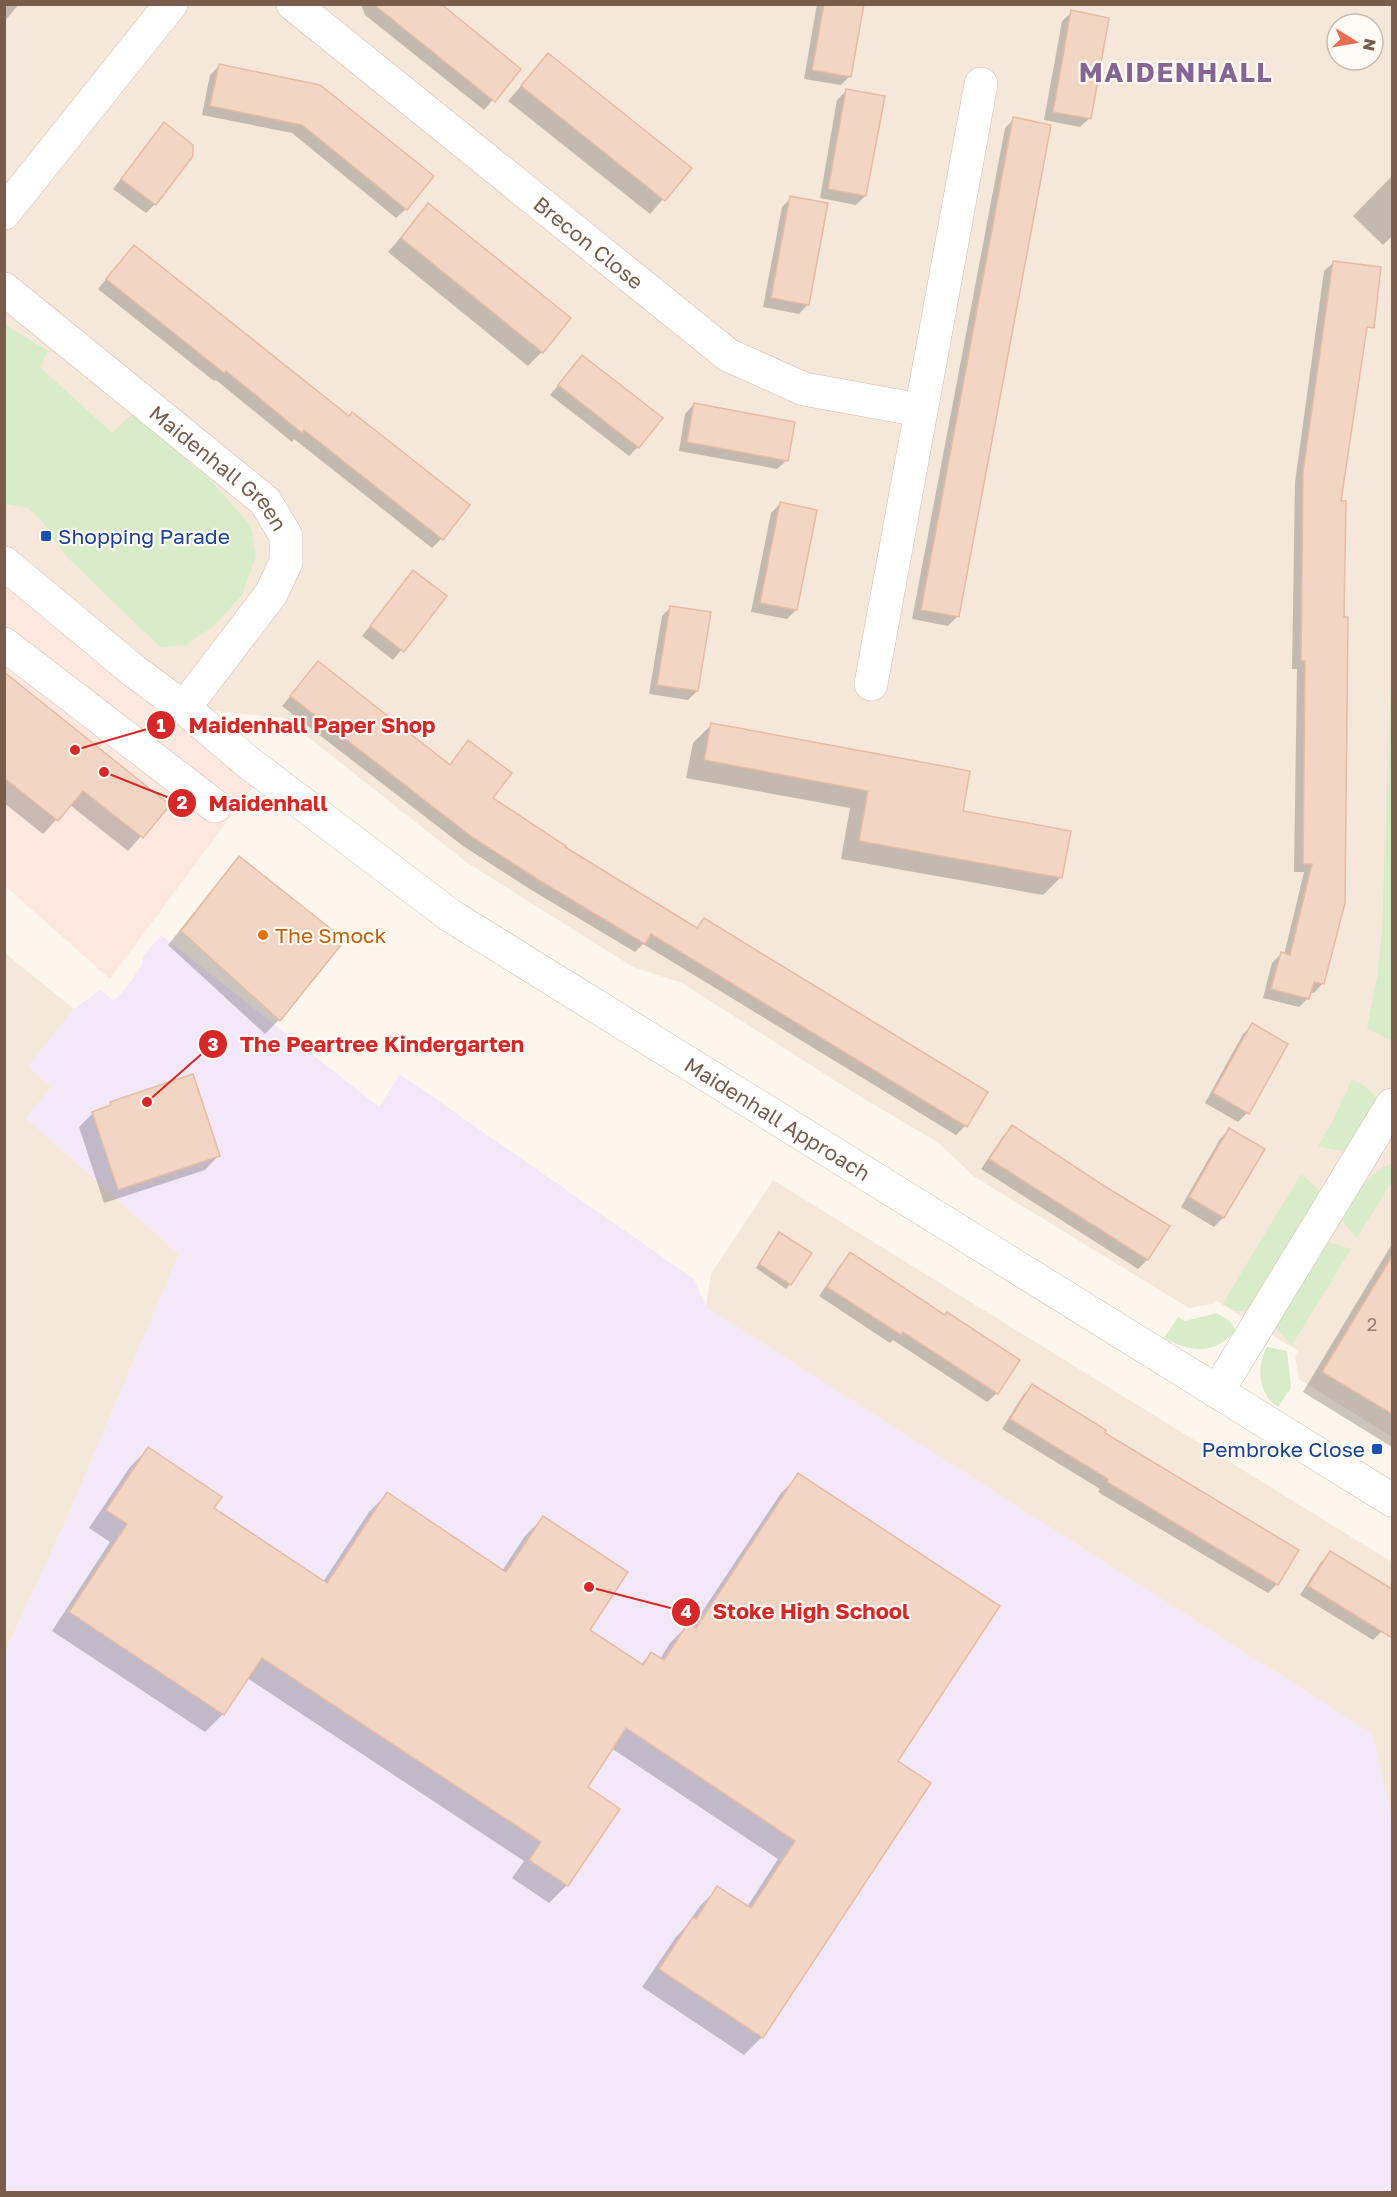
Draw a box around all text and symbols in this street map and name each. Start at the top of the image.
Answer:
north arrow [1325,12,1385,72]
text: N [1359,37,1381,53]
district label: MAIDENHALL [1079,56,1273,88]
street label: Brecon Close [529,191,649,295]
street label: Maidenhall Green [144,400,293,535]
place label: Shopping Parade [58,523,230,549]
marker: Shopping Parade [39,529,53,543]
callout: Maidenhall Paper Shop [146,705,448,745]
text: Maidenhall Paper Shop [188,711,436,738]
text: 1 [156,714,166,736]
callout: Maidenhall [167,783,340,823]
text: Maidenhall [209,789,328,816]
text: 2 [177,791,188,813]
place label: The Smock [275,922,386,948]
marker: The Smock [256,928,270,942]
callout: The Peartree Kindergarten [198,1024,536,1064]
text: The Peartree Kindergarten [240,1030,524,1057]
text: 3 [208,1033,219,1055]
street label: Maidenhall Approach [680,1051,875,1186]
house number: 2 [1367,1313,1377,1335]
place label: Pembroke Close [1202,1436,1365,1462]
marker: Pembroke Close [1370,1442,1384,1456]
callout: Stoke High School [671,1592,922,1632]
text: Stoke High School [713,1597,909,1624]
text: 4 [680,1600,692,1622]

